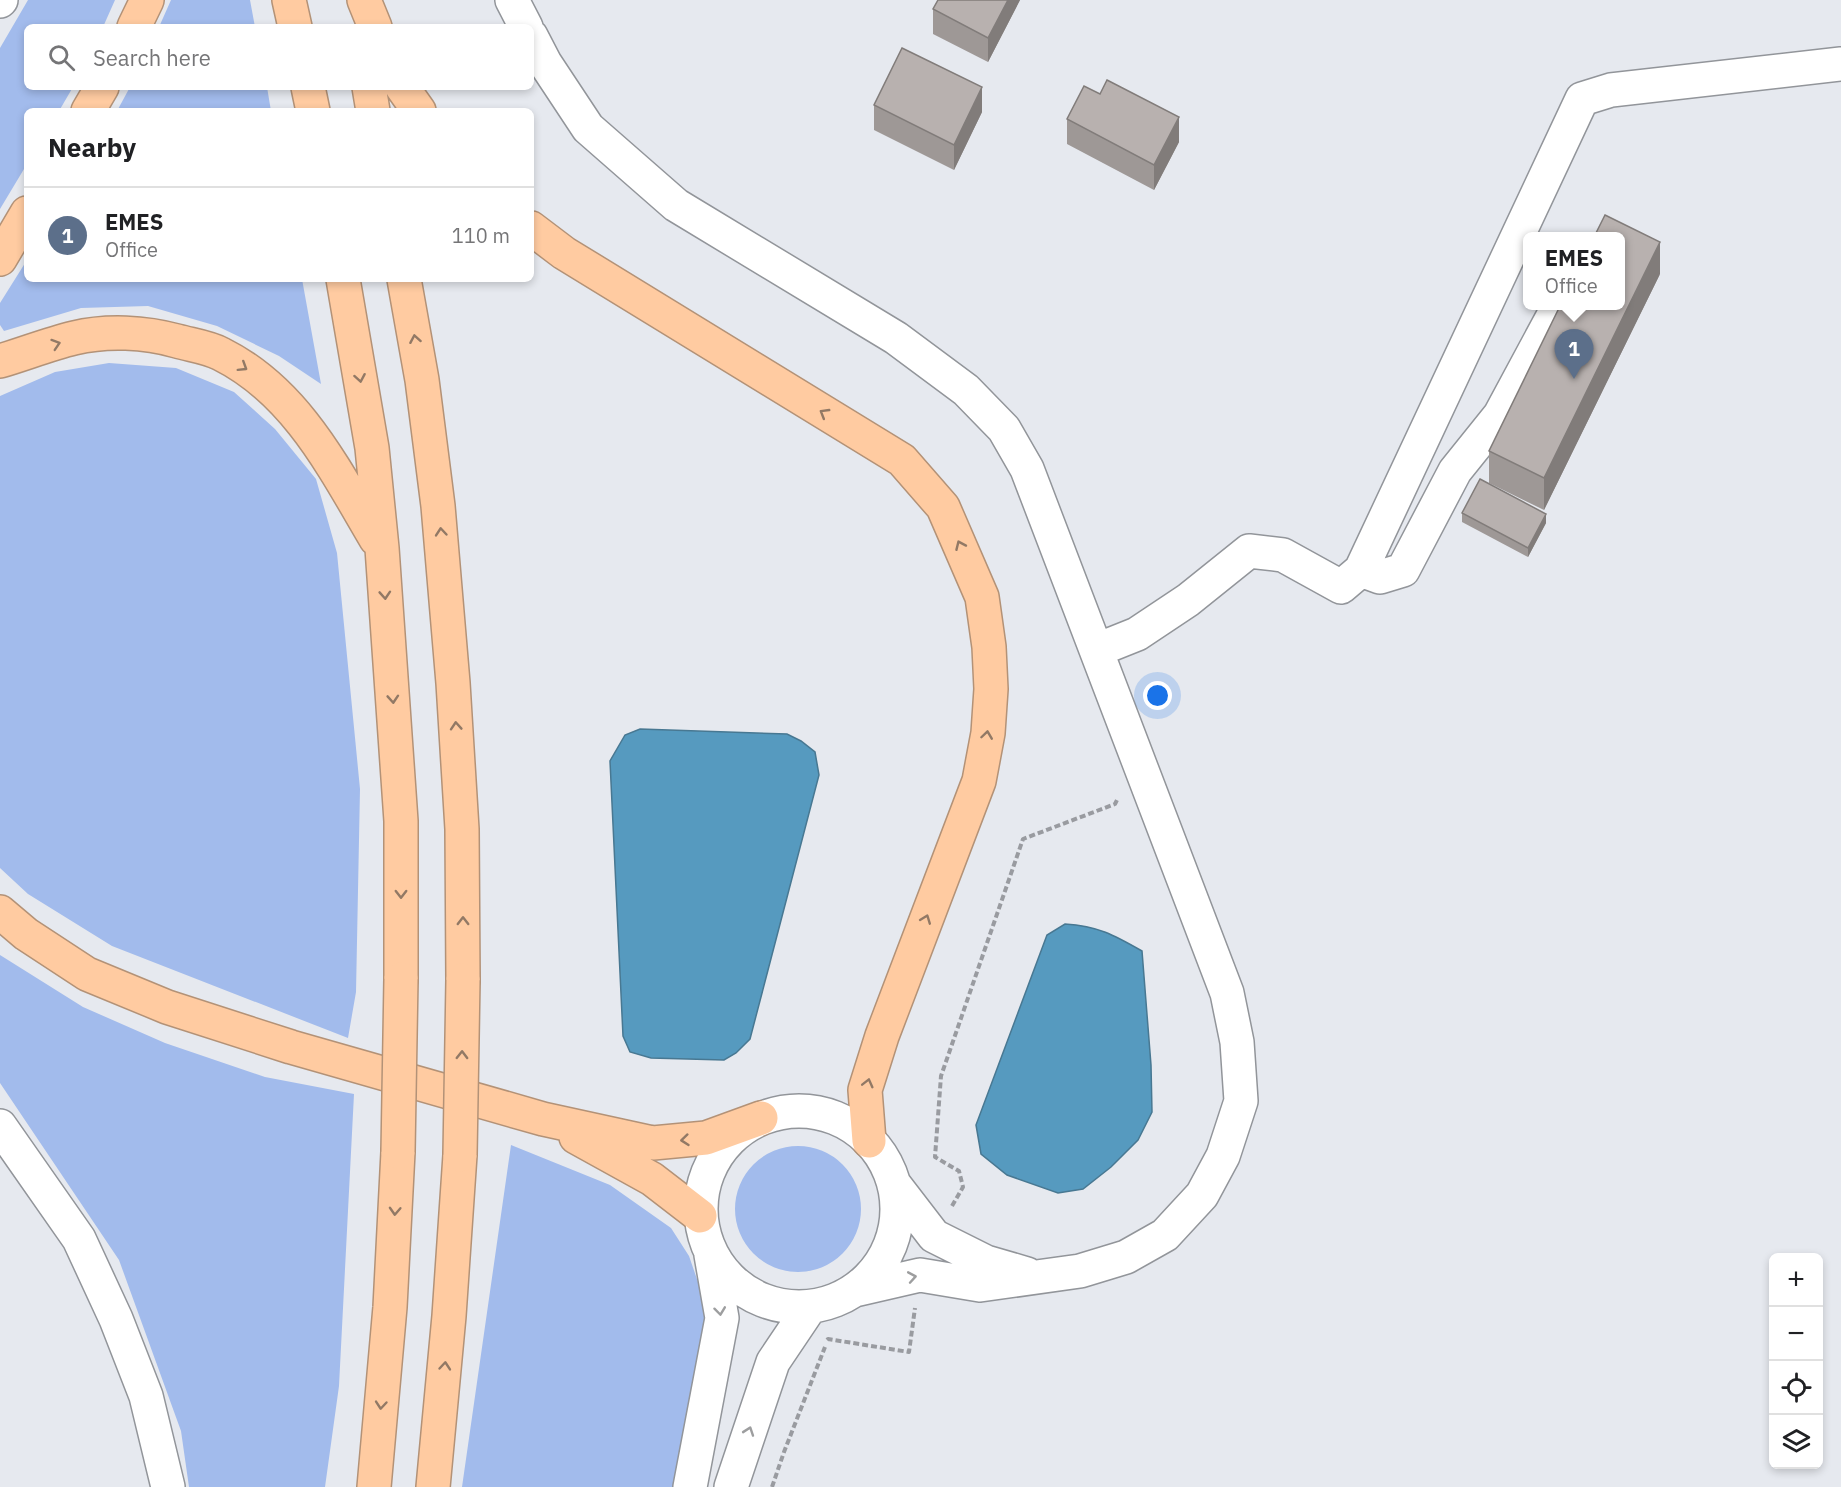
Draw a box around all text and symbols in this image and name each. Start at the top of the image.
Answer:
search box [24,24,534,90]
icon: search [45,41,78,74]
text: Search here [93,43,211,72]
text: Nearby [48,130,136,164]
text: EMES [105,207,163,236]
text: 1 [62,222,74,249]
text: 110 m [452,222,510,249]
popup [1523,232,1625,310]
text: Office [105,236,158,263]
text: EMES [1545,243,1603,272]
text: Office [1545,272,1598,299]
pin: 1 [1554,330,1594,379]
one-way arrow [409,334,422,344]
one-way arrow [50,338,61,351]
one-way arrow [237,360,247,372]
one-way arrow [353,373,366,383]
one-way arrow [820,408,830,420]
one-way arrow [434,528,447,537]
one-way arrow [956,540,968,551]
one-way arrow [379,590,392,599]
your location [1143,681,1172,710]
one-way arrow [386,695,399,704]
one-way arrow [450,722,463,731]
one-way arrow [981,730,993,739]
one-way arrow [395,889,407,898]
one-way arrow [919,914,931,925]
one-way arrow [456,917,469,926]
one-way arrow [456,1050,468,1059]
one-way arrow [860,1078,873,1088]
one-way arrow [681,1133,690,1146]
one-way arrow [388,1206,401,1215]
map controls [1769,1253,1823,1469]
button: + [1769,1253,1823,1307]
one-way arrow [907,1271,917,1284]
one-way arrow [714,1306,726,1315]
button: − [1769,1307,1823,1361]
button: locate [1769,1361,1823,1415]
one-way arrow [438,1362,451,1371]
one-way arrow [375,1401,388,1410]
button: layers [1769,1415,1823,1469]
one-way arrow [742,1426,755,1437]

